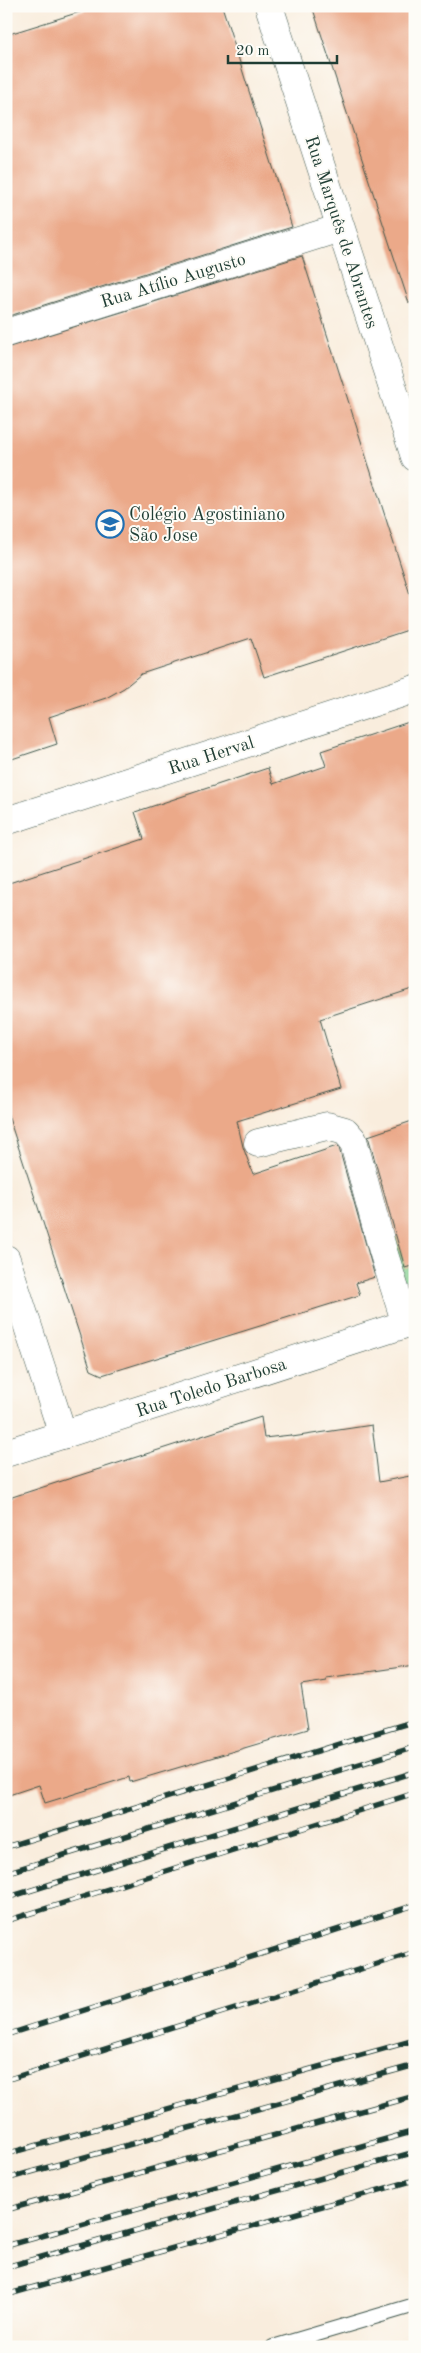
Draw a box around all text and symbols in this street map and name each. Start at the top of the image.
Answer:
scale bar [228,32,337,64]
text: 20 m [236,44,270,59]
street label: Rua Marquês de Abrantes [301,134,381,331]
street label: Rua Atílio Augusto [99,250,248,312]
place label: Colégio Agostiniano São Jose [129,506,285,545]
school or university icon: Colégio Agostiniano São Jose [95,509,125,539]
street label: Rua Herval [166,734,257,778]
street label: Rua Toledo Barbosa [134,1355,289,1421]

